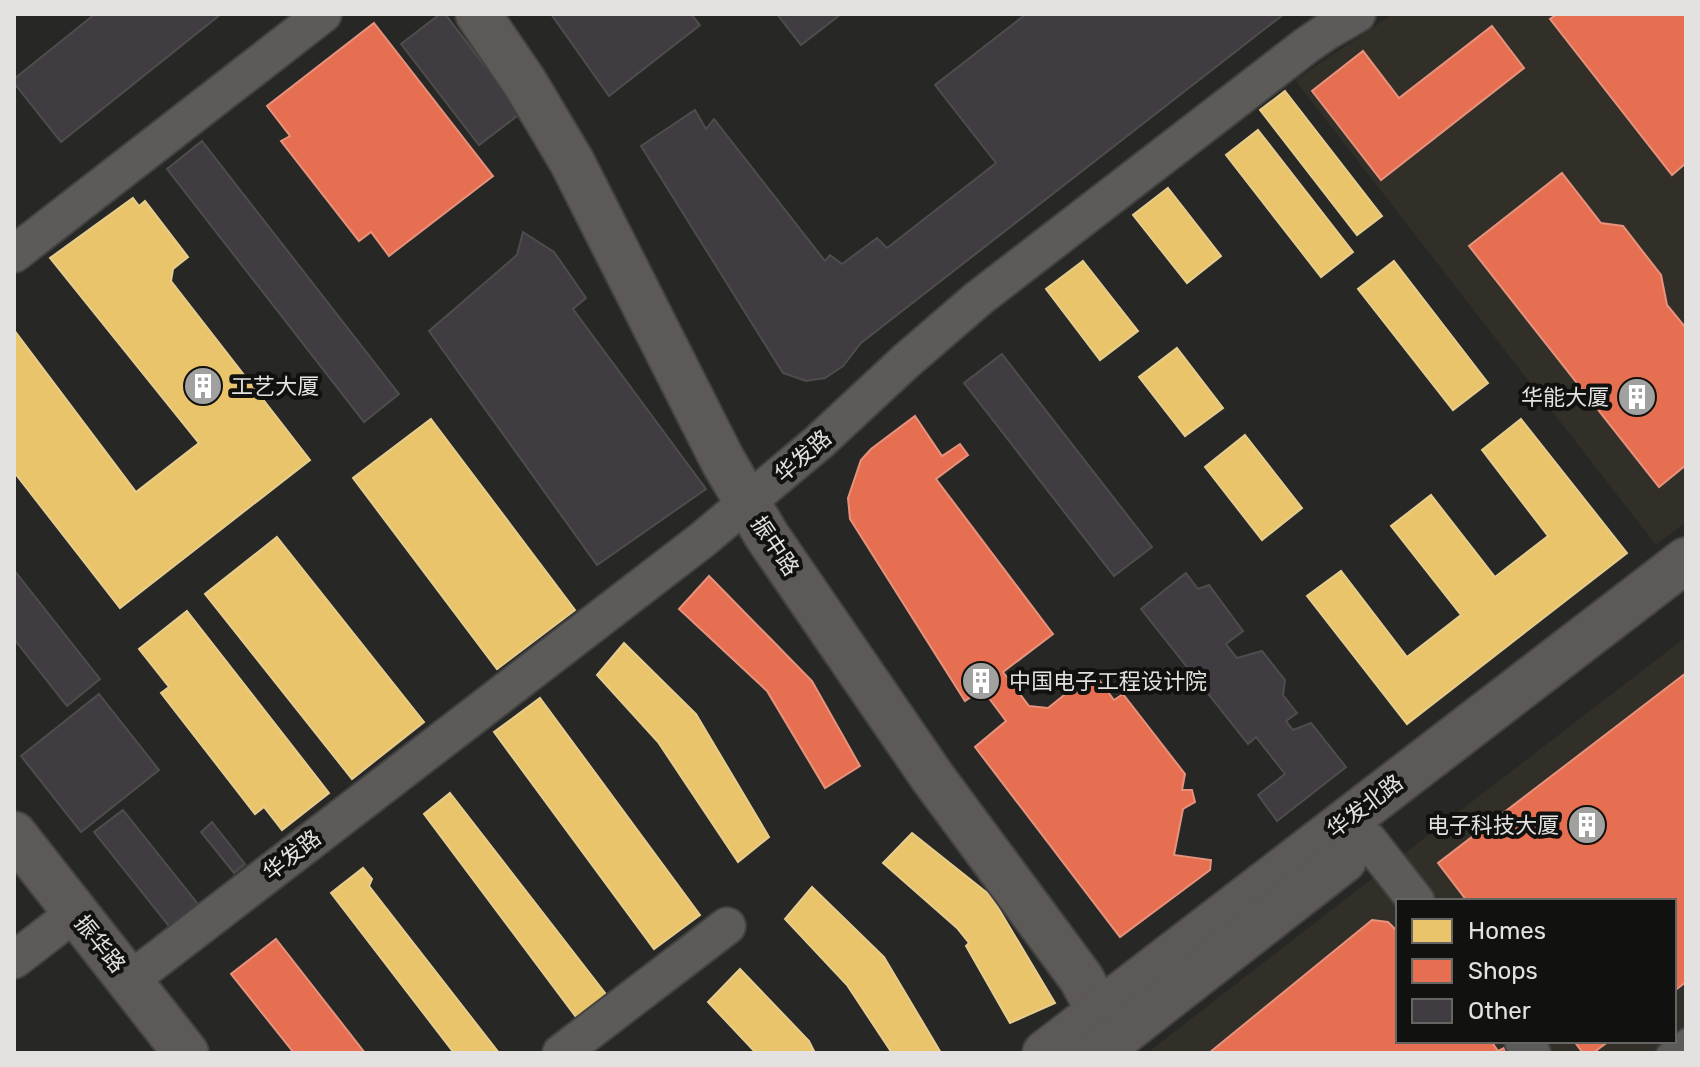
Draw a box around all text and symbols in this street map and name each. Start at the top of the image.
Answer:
building icon: 工艺大厦 [182,365,224,407]
place label: 工艺大厦 [231,373,319,400]
building icon: 华能大厦 [1616,376,1658,418]
place label: 华能大厦 [1521,384,1609,411]
street label: 华发路 [769,424,837,488]
street label: 振中路 [745,511,805,581]
building icon: 中国电子工程设计院 [960,660,1002,702]
place label: 中国电子工程设计院 [1009,668,1207,695]
street label: 华发北路 [1322,769,1408,843]
building icon: 电子科技大厦 [1566,804,1608,846]
place label: 电子科技大厦 [1427,812,1559,839]
street label: 华发路 [258,824,326,886]
legend [1396,899,1676,1043]
street label: 振华路 [69,910,131,978]
text: Homes [1468,917,1546,945]
text: Shops [1468,957,1538,985]
text: Other [1468,997,1531,1025]

